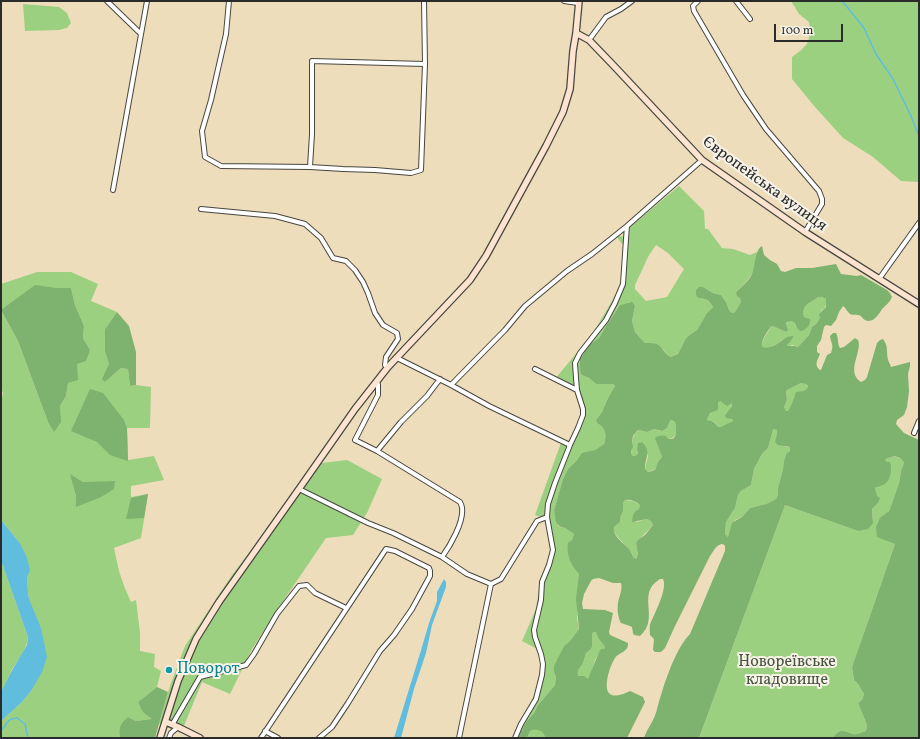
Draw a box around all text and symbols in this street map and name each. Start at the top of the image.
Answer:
scale bar [776,16,845,42]
text: 100 m [781,23,813,39]
street label: Європейська вулиця [698,133,830,237]
park label: Новореївське кладовище [738,653,836,691]
place label: Поворот [177,660,240,680]
marker: Поворот [164,665,174,675]

